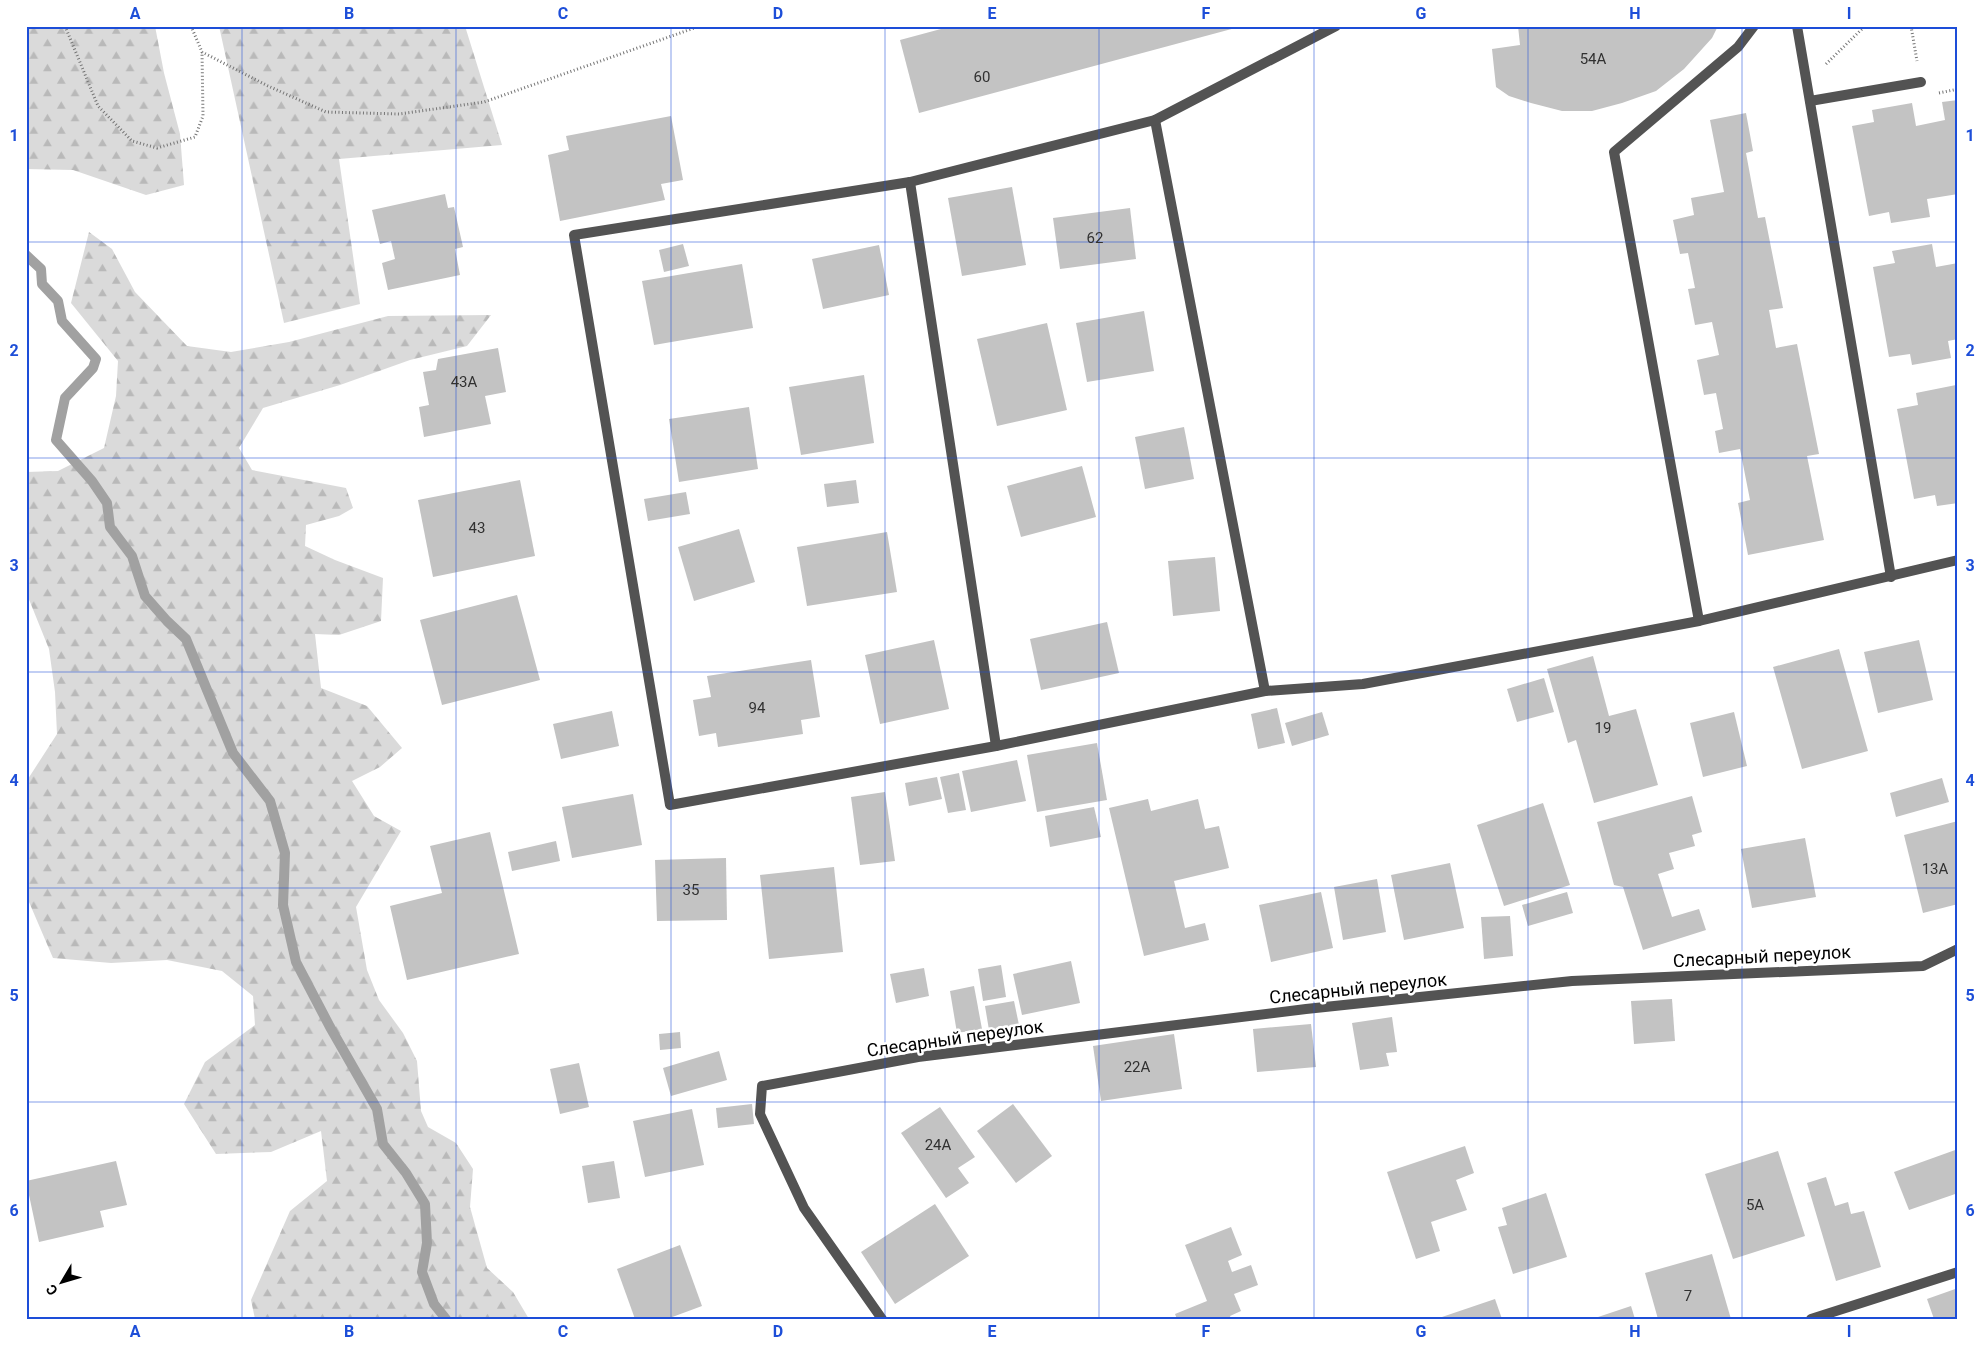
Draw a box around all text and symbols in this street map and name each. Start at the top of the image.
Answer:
text: A [130,4,141,23]
text: B [344,4,354,23]
text: C [558,4,568,23]
text: D [773,4,783,23]
text: E [988,4,997,23]
text: F [1202,4,1211,23]
text: G [1416,4,1427,23]
text: H [1629,4,1641,23]
text: I [1847,4,1851,23]
house number: 54А [1580,50,1607,68]
house number: 60 [974,68,990,86]
text: 1 [9,126,19,145]
text: 1 [1965,126,1975,145]
house number: 62 [1087,229,1103,247]
text: 2 [9,341,19,360]
text: 2 [1965,341,1975,360]
house number: 43А [451,373,478,391]
house number: 43 [469,519,485,537]
text: 3 [9,556,19,575]
text: 3 [1965,556,1975,575]
house number: 94 [749,699,766,717]
house number: 19 [1595,719,1611,737]
text: 4 [9,771,19,790]
text: 4 [1965,771,1975,790]
house number: 13А [1922,860,1949,878]
house number: 35 [683,881,699,899]
street label: Слесарный переулок [1672,941,1852,971]
street label: Слесарный переулок [1268,968,1448,1008]
text: 5 [9,986,19,1005]
text: 5 [1965,986,1975,1005]
street label: Слесарный переулок [865,1015,1045,1061]
house number: 22А [1124,1058,1151,1076]
house number: 24А [925,1136,952,1154]
house number: 5А [1746,1196,1764,1214]
text: 6 [9,1201,19,1220]
text: 6 [1965,1201,1975,1220]
north arrow [38,1258,88,1308]
text: С [43,1281,61,1299]
house number: 7 [1684,1287,1692,1305]
text: A [130,1322,141,1341]
text: B [344,1322,354,1341]
text: C [558,1322,568,1341]
text: D [773,1322,783,1341]
text: E [988,1322,997,1341]
text: F [1202,1322,1211,1341]
text: G [1416,1322,1427,1341]
text: H [1629,1322,1641,1341]
text: I [1847,1322,1851,1341]

